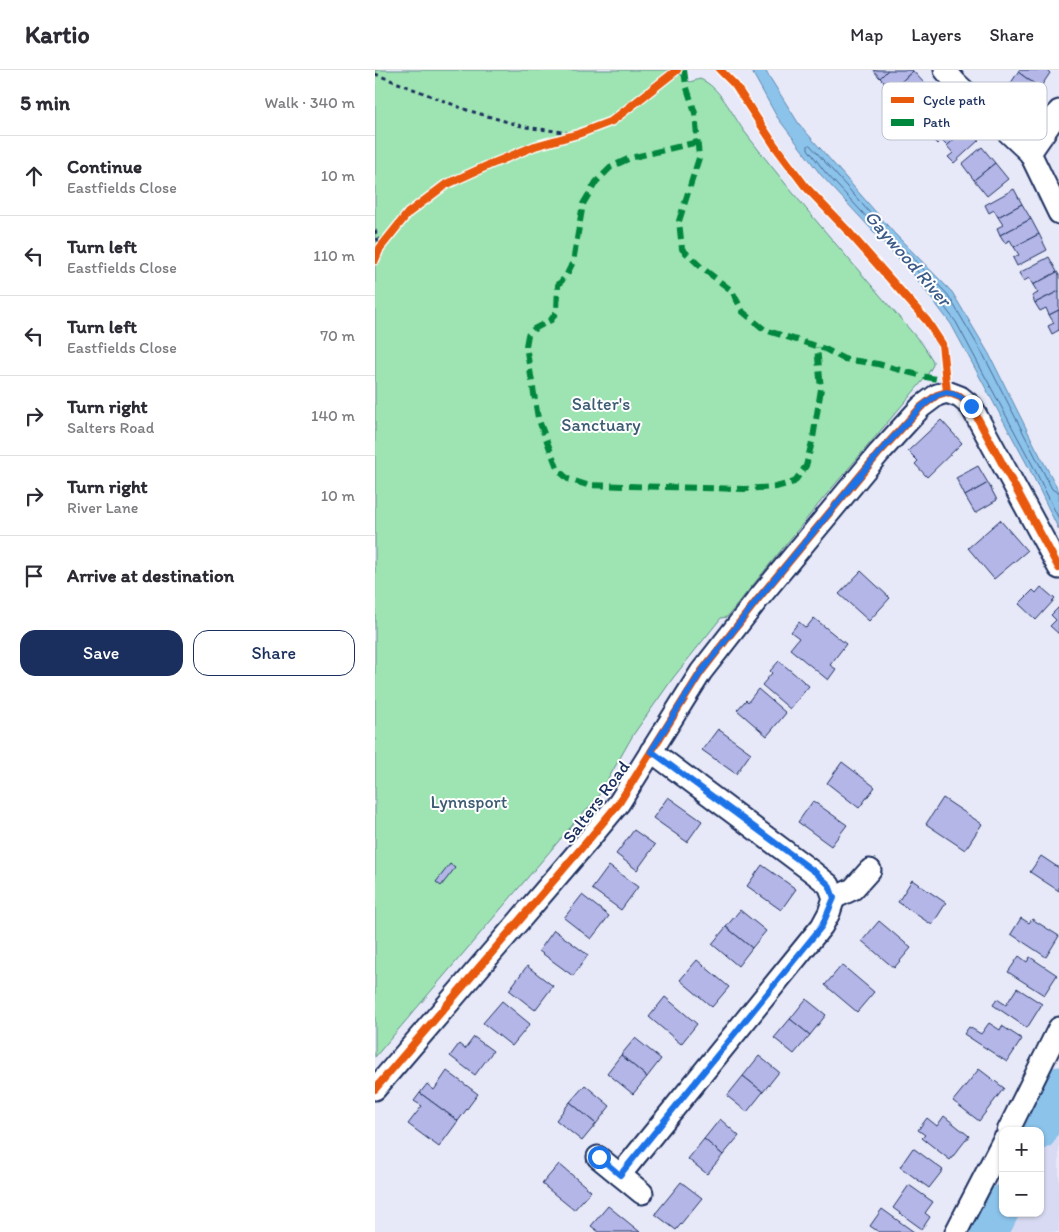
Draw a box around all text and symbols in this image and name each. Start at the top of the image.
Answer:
text: Kartio [25,20,90,49]
text: Map [850,24,883,46]
text: Layers [911,24,961,46]
text: Share [989,24,1034,46]
legend [882,82,1047,140]
text: 5 min [20,90,70,115]
text: Cycle path [923,92,986,109]
text: Walk · 340 m [265,93,355,112]
text: Path [923,114,950,131]
text: Continue [67,155,142,178]
icon: ahead [20,162,48,190]
text: 10 m [321,166,355,185]
text: Eastfields Close [67,178,177,197]
water label: Gaywood River [860,205,957,312]
text: Turn left [67,235,137,258]
icon: left [20,242,48,270]
text: 110 m [313,246,355,265]
text: Eastfields Close [67,258,177,277]
text: Turn left [67,315,137,338]
icon: left [20,322,48,350]
text: 70 m [320,326,355,345]
text: Eastfields Close [67,338,177,357]
park label: Salter's Sanctuary [561,393,641,436]
text: Turn right [67,395,148,418]
route end [960,395,983,418]
icon: right [20,402,48,430]
text: 140 m [311,406,355,425]
text: Salters Road [67,418,154,437]
text: Turn right [67,475,148,498]
icon: right [20,482,48,510]
text: 10 m [321,486,355,505]
text: River Lane [67,498,139,517]
icon: arrive [20,562,48,590]
text: Arrive at destination [67,564,234,587]
button: Save [20,630,183,676]
button: Share [193,630,355,676]
street label: Salters Road [558,756,635,848]
park label: Lynnsport [430,791,508,813]
map controls [999,1127,1044,1217]
button: + [999,1127,1044,1172]
route start [588,1146,611,1169]
button: − [999,1172,1044,1217]

